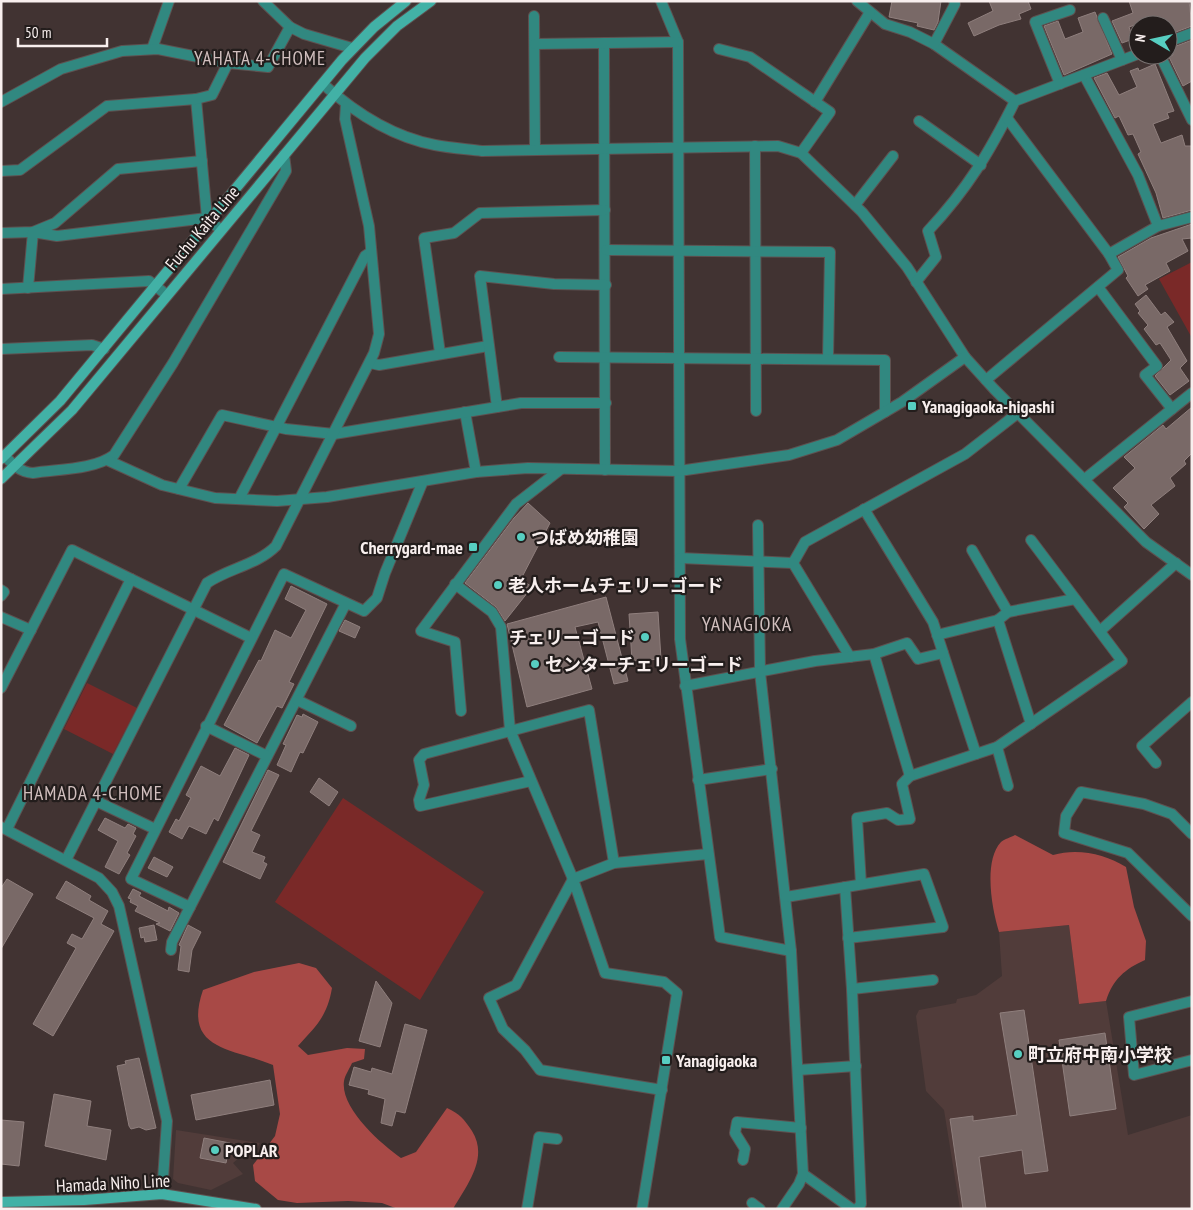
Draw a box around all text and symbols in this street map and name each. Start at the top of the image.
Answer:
scale bar [18,15,106,47]
north arrow [1128,15,1178,65]
text: 50 m [25,23,51,42]
text: N [1131,33,1150,43]
district label: YAHATA 4-CHOME [194,46,326,70]
street label: Fuchu Kaita Line [160,181,244,275]
place label: Yanagigaoka-higashi [921,395,1054,418]
marker: Yanagigaoka-higashi [906,400,918,412]
place label: つばめ幼稚園 [531,526,639,549]
marker: つばめ幼稚園 [515,531,527,543]
place label: Cherrygard-mae [360,536,463,559]
marker: Cherrygard-mae [467,541,479,553]
place label: 老人ホームチェリーゴード [508,574,723,597]
marker: 老人ホームチェリーゴード [492,579,504,591]
district label: YANAGIOKA [702,611,792,637]
place label: チェリーゴード [509,626,635,649]
marker: チェリーゴード [639,631,651,643]
place label: センターチェリーゴード [545,653,743,676]
marker: センターチェリーゴード [529,658,541,670]
district label: HAMADA 4-CHOME [23,781,163,805]
place label: 町立府中南小学校 [1028,1043,1172,1066]
marker: 町立府中南小学校 [1012,1048,1024,1060]
place label: Yanagigaoka [675,1049,757,1072]
marker: Yanagigaoka [660,1054,672,1066]
place label: POPLAR [225,1139,278,1162]
marker: POPLAR [209,1144,221,1156]
street label: Hamada Niho Line [55,1169,171,1197]

